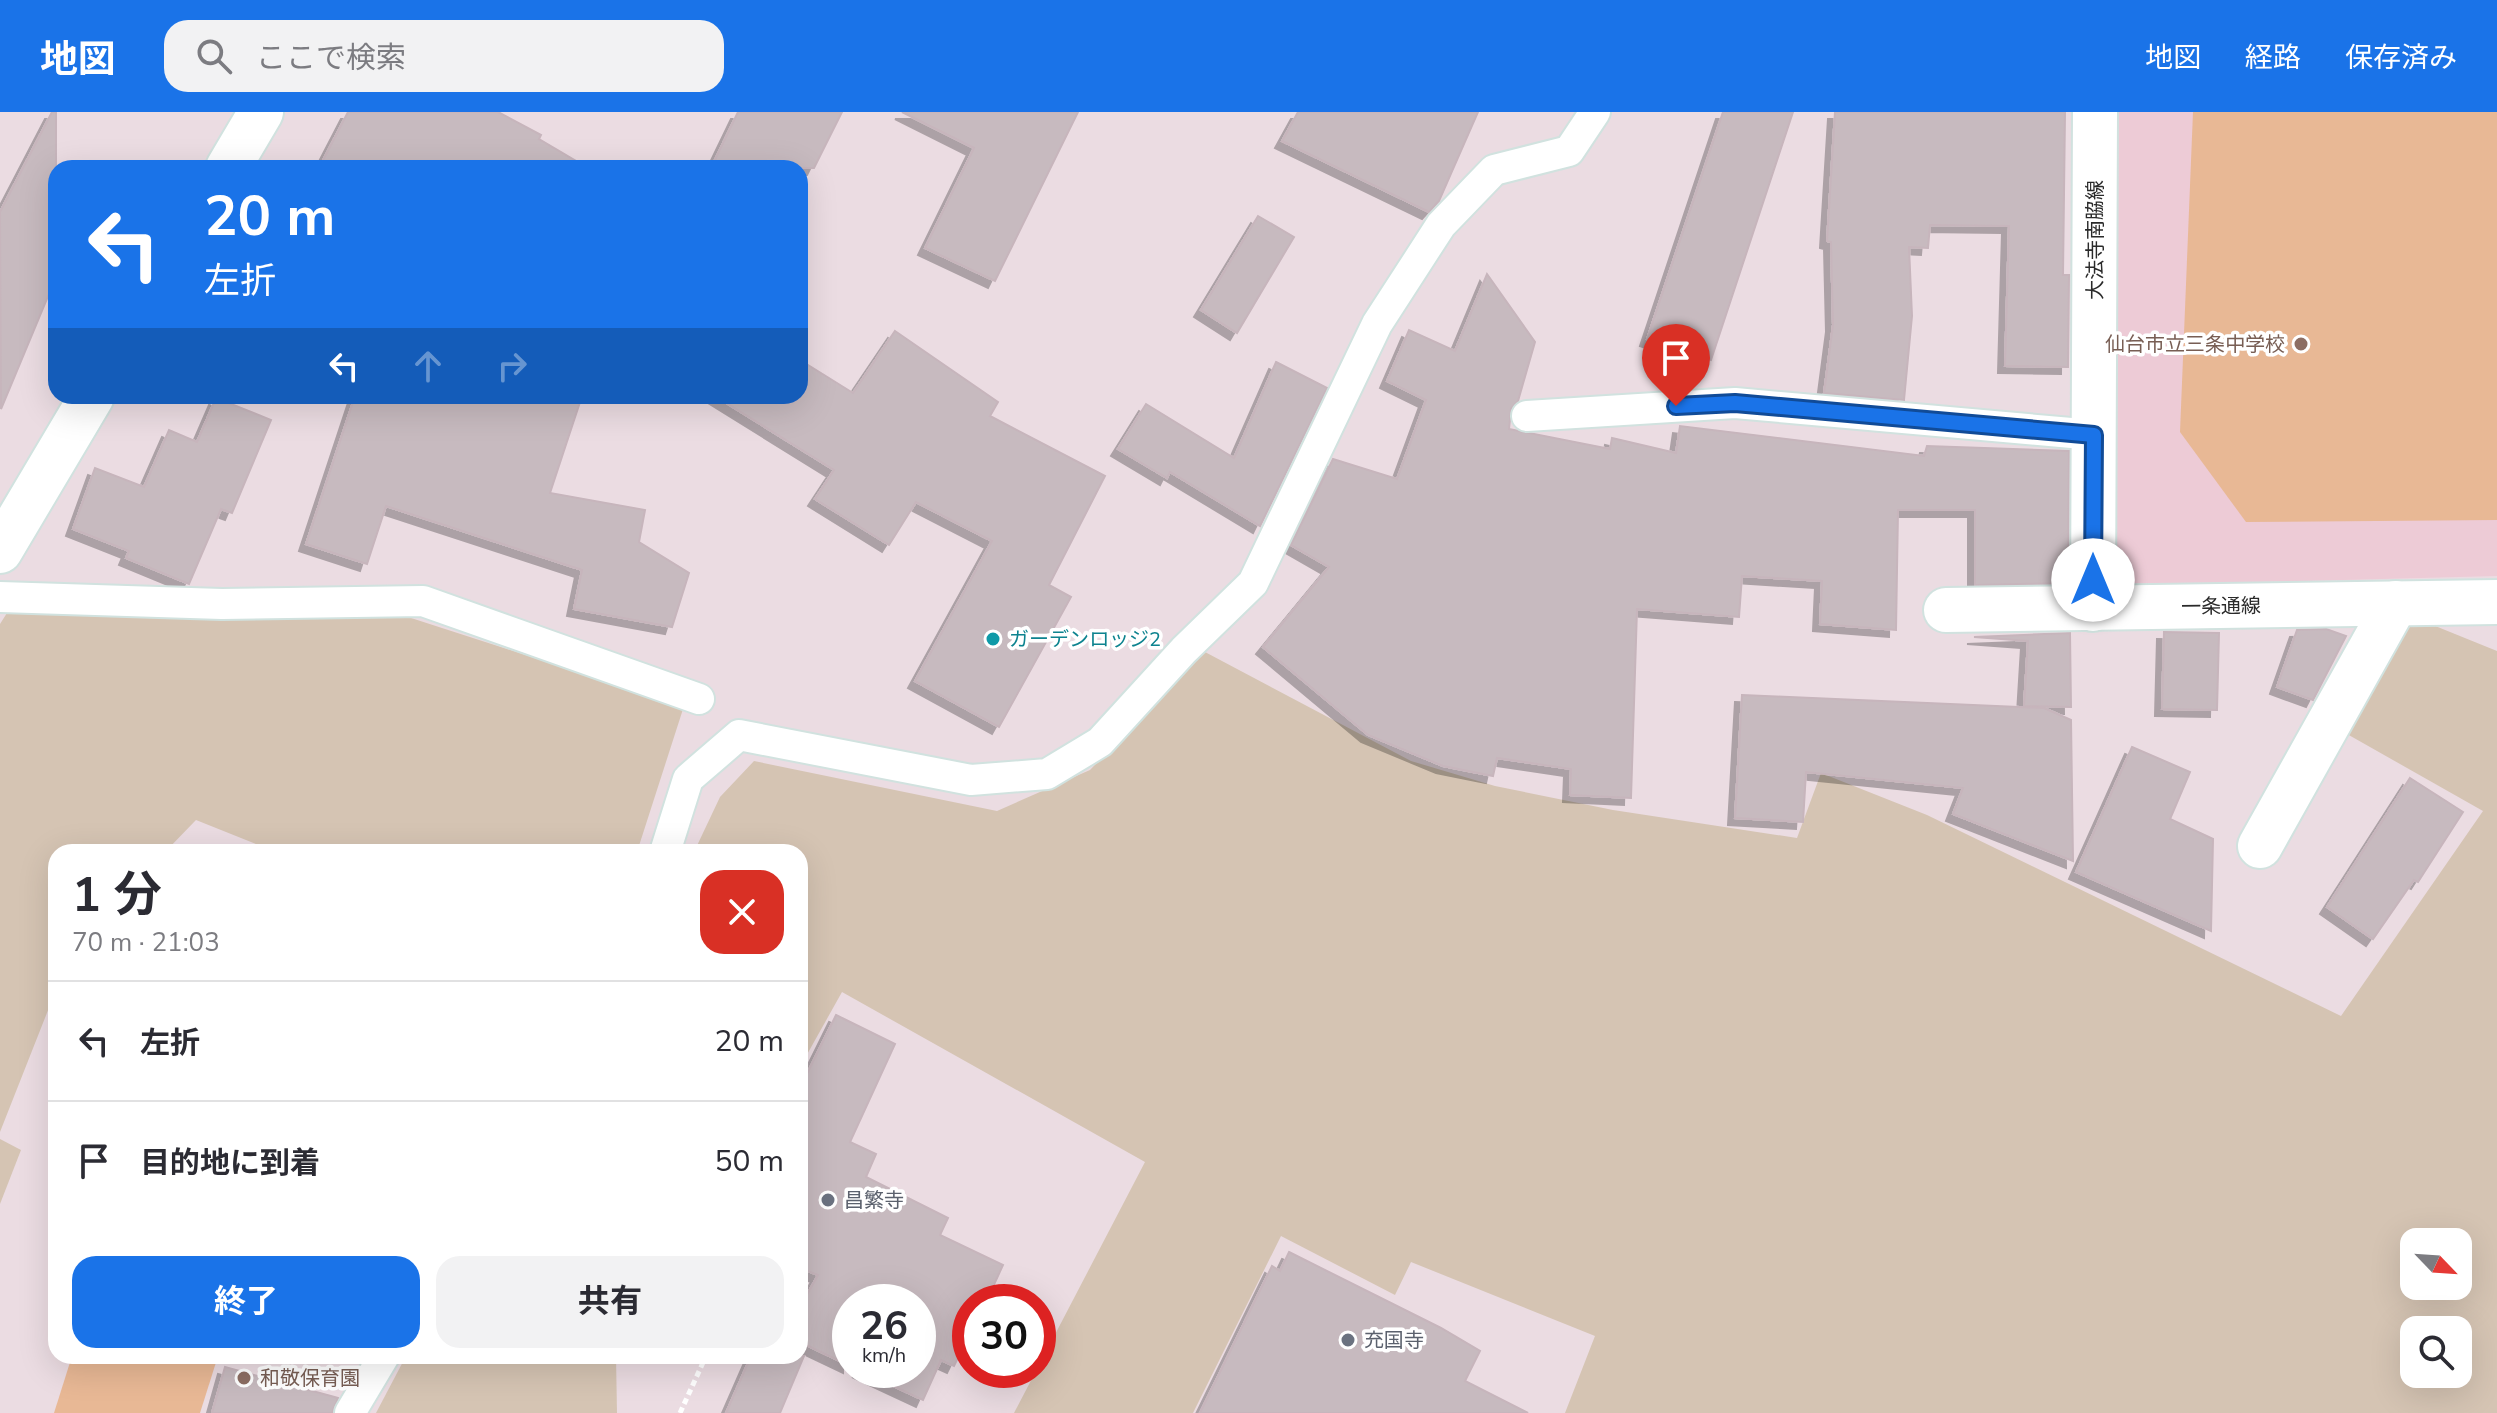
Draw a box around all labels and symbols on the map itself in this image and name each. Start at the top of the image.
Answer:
street label: 大法寺南脇線 [2082,180,2109,300]
pin [1642,324,1710,406]
place label: 仙台市立三条中学校 [2105,331,2285,358]
marker: 仙台市立三条中学校 [2292,335,2310,353]
position arrow [2051,538,2135,622]
street label: 一条通線 [2181,592,2261,621]
place label: ガーデンロッジ2 [1009,626,1161,653]
marker: ガーデンロッジ2 [984,630,1002,648]
place label: 昌繁寺 [844,1187,904,1214]
marker: 昌繁寺 [819,1191,837,1209]
north arrow [2400,1228,2472,1300]
speed limit sign: 30 [952,1284,1056,1388]
place label: 充国寺 [1364,1327,1424,1354]
marker: 充国寺 [1339,1331,1357,1349]
place label: 和敬保育園 [260,1365,360,1392]
marker: 和敬保育園 [235,1369,253,1387]

